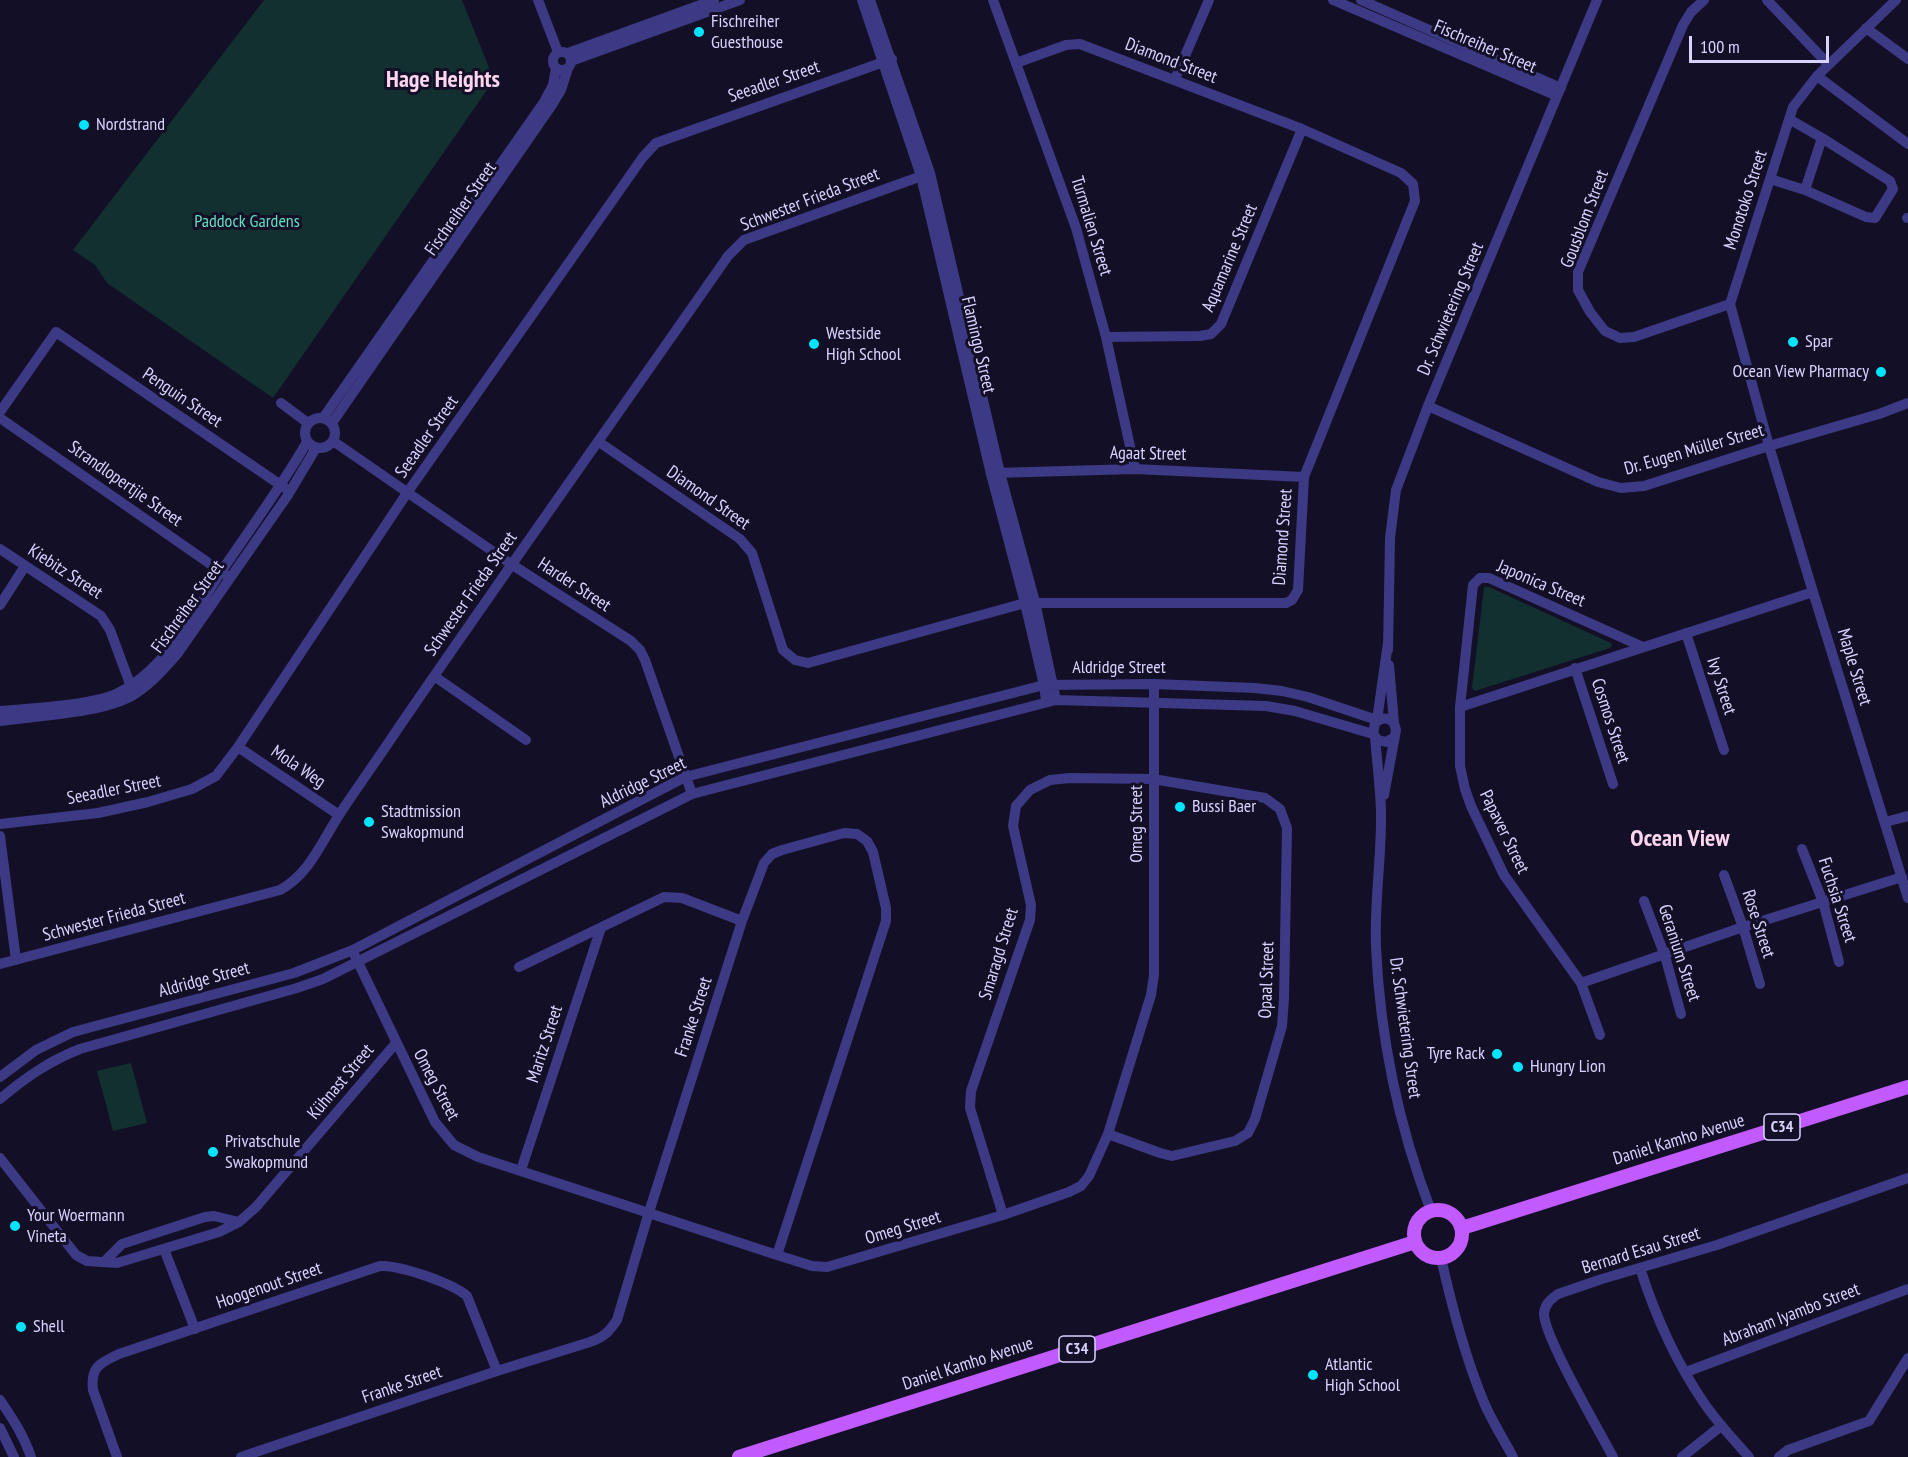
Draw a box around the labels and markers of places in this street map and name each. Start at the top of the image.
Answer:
place label: Fischreiher Guesthouse [711,11,783,54]
marker: Fischreiher Guesthouse [692,25,706,39]
place label: Nordstrand [96,114,165,136]
marker: Nordstrand [77,118,91,132]
place label: Westside High School [826,323,901,366]
place label: Spar [1805,331,1833,353]
marker: Spar [1786,335,1800,349]
marker: Westside High School [807,337,821,351]
place label: Ocean View Pharmacy [1733,361,1869,383]
marker: Ocean View Pharmacy [1874,365,1888,379]
place label: Bussi Baer [1192,796,1256,818]
marker: Bussi Baer [1173,800,1187,814]
place label: Stadtmission Swakopmund [381,801,464,844]
marker: Stadtmission Swakopmund [362,815,376,829]
place label: Tyre Rack [1427,1043,1485,1065]
marker: Tyre Rack [1490,1047,1504,1061]
place label: Hungry Lion [1530,1056,1606,1078]
marker: Hungry Lion [1511,1060,1525,1074]
place label: Privatschule Swakopmund [225,1131,308,1174]
marker: Privatschule Swakopmund [206,1145,220,1159]
place label: Your Woermann Vineta [27,1205,125,1248]
marker: Your Woermann Vineta [8,1219,22,1233]
place label: Shell [33,1316,64,1338]
marker: Shell [14,1320,28,1334]
place label: Atlantic High School [1325,1354,1400,1396]
marker: Atlantic High School [1306,1368,1320,1382]

